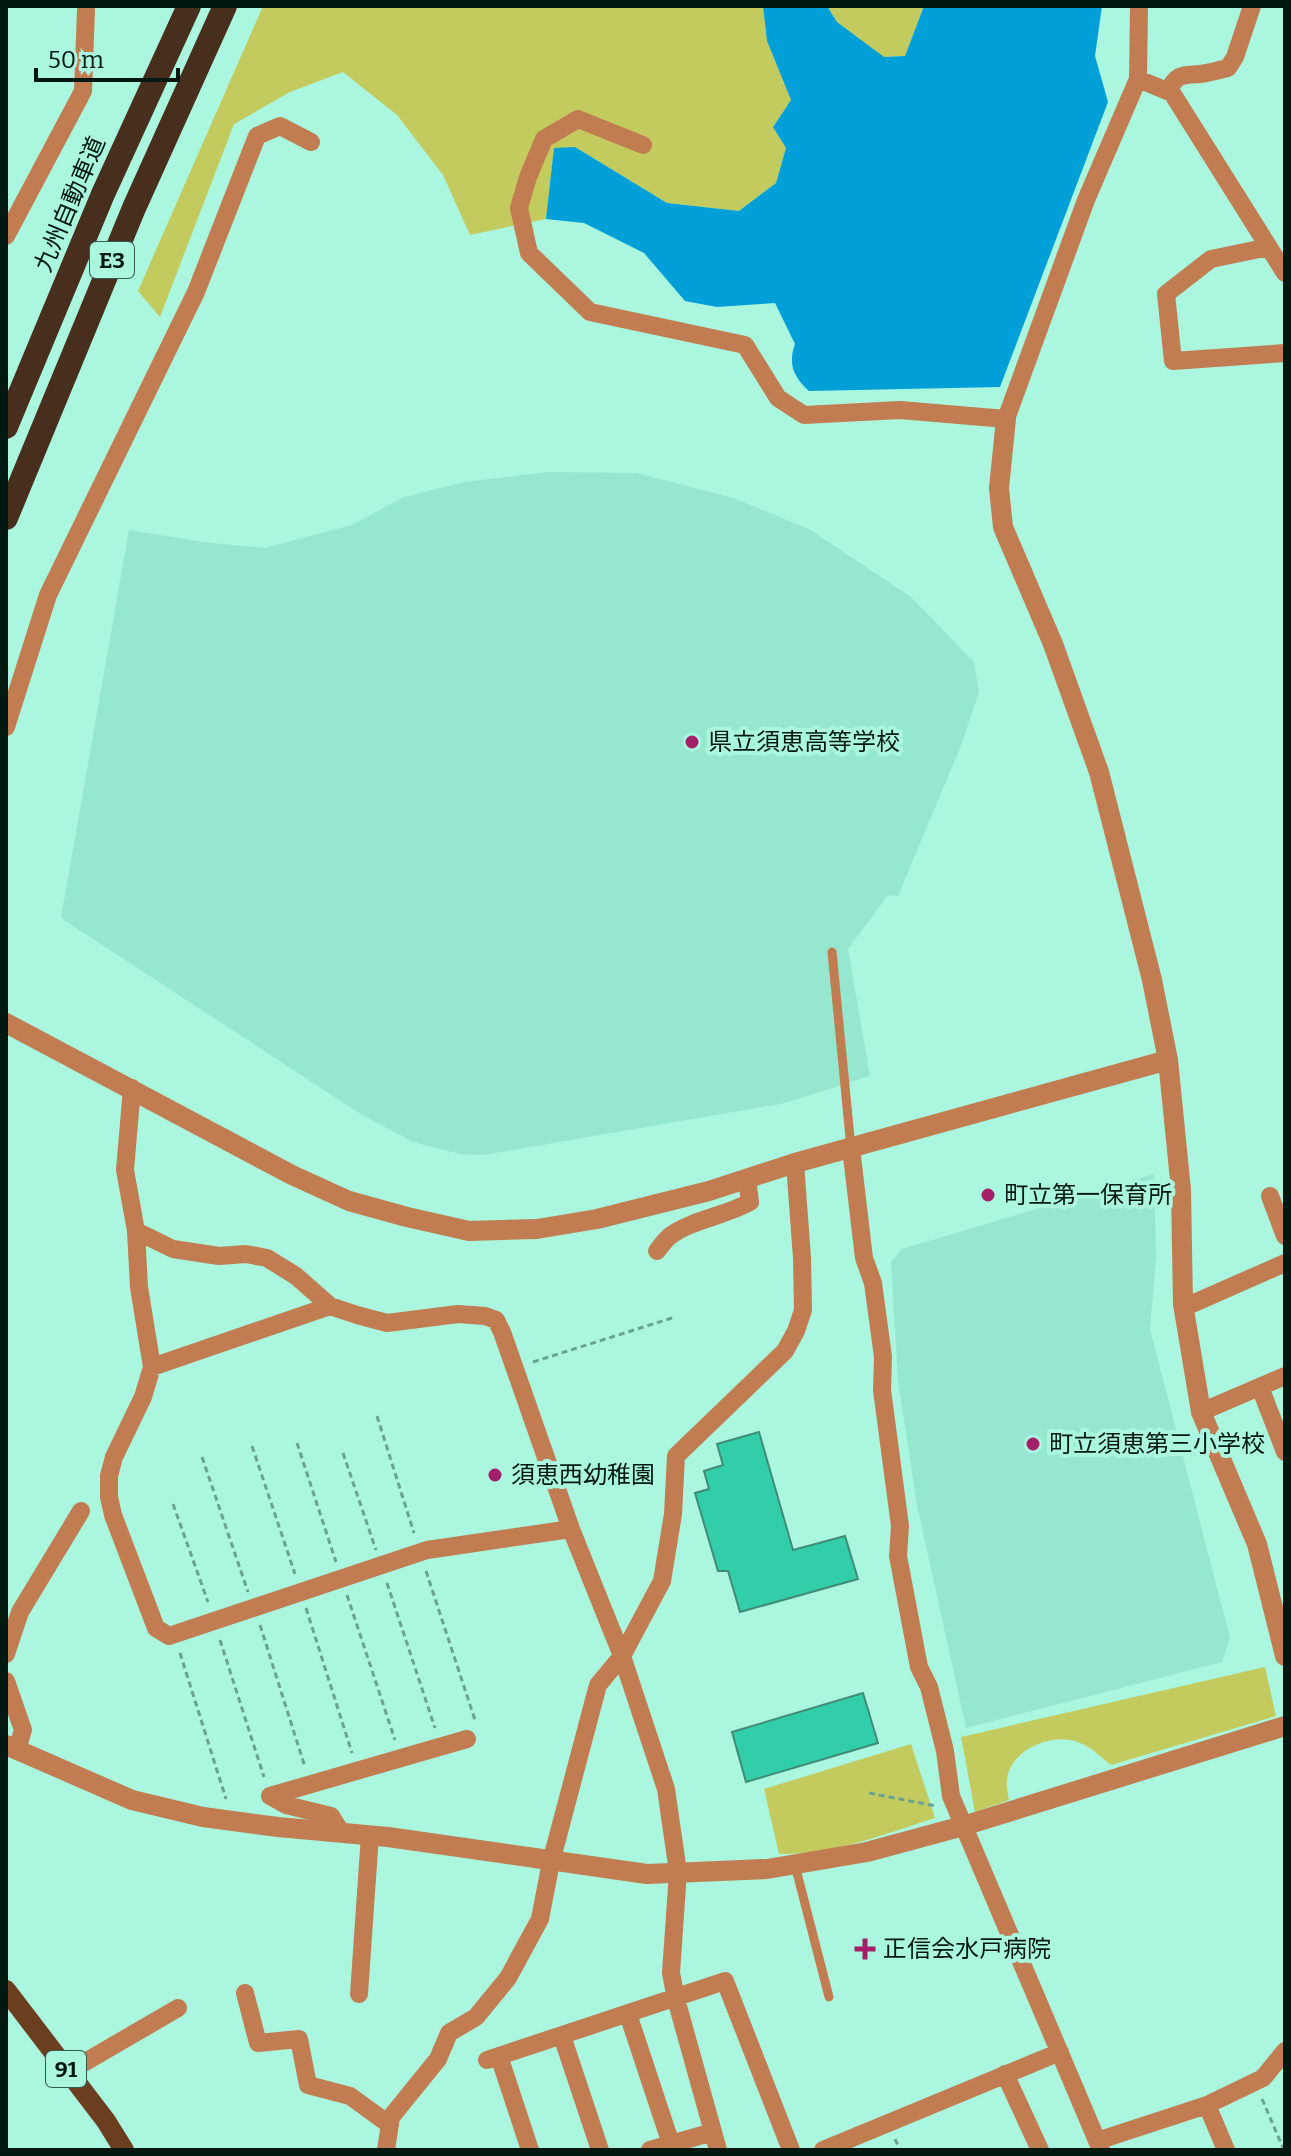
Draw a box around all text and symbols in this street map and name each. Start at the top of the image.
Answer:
scale bar [36,32,178,82]
text: 50 m [48,46,104,74]
street label: 九州自動車道 [29,132,111,276]
road number: E3 [90,242,134,278]
place label: 県立須恵高等学校 [708,728,900,756]
marker: 県立須恵高等学校 [683,733,701,751]
place label: 町立第一保育所 [1004,1181,1172,1209]
marker: 町立第一保育所 [979,1186,997,1204]
place label: 町立須恵第三小学校 [1049,1430,1265,1458]
marker: 町立須恵第三小学校 [1024,1435,1042,1453]
place label: 須恵西幼稚園 [511,1461,655,1489]
marker: 須恵西幼稚園 [486,1466,504,1484]
place label: 正信会水戸病院 [883,1935,1051,1963]
marker: 正信会水戸病院 [854,1938,876,1960]
road number: 91 [46,2051,86,2087]

